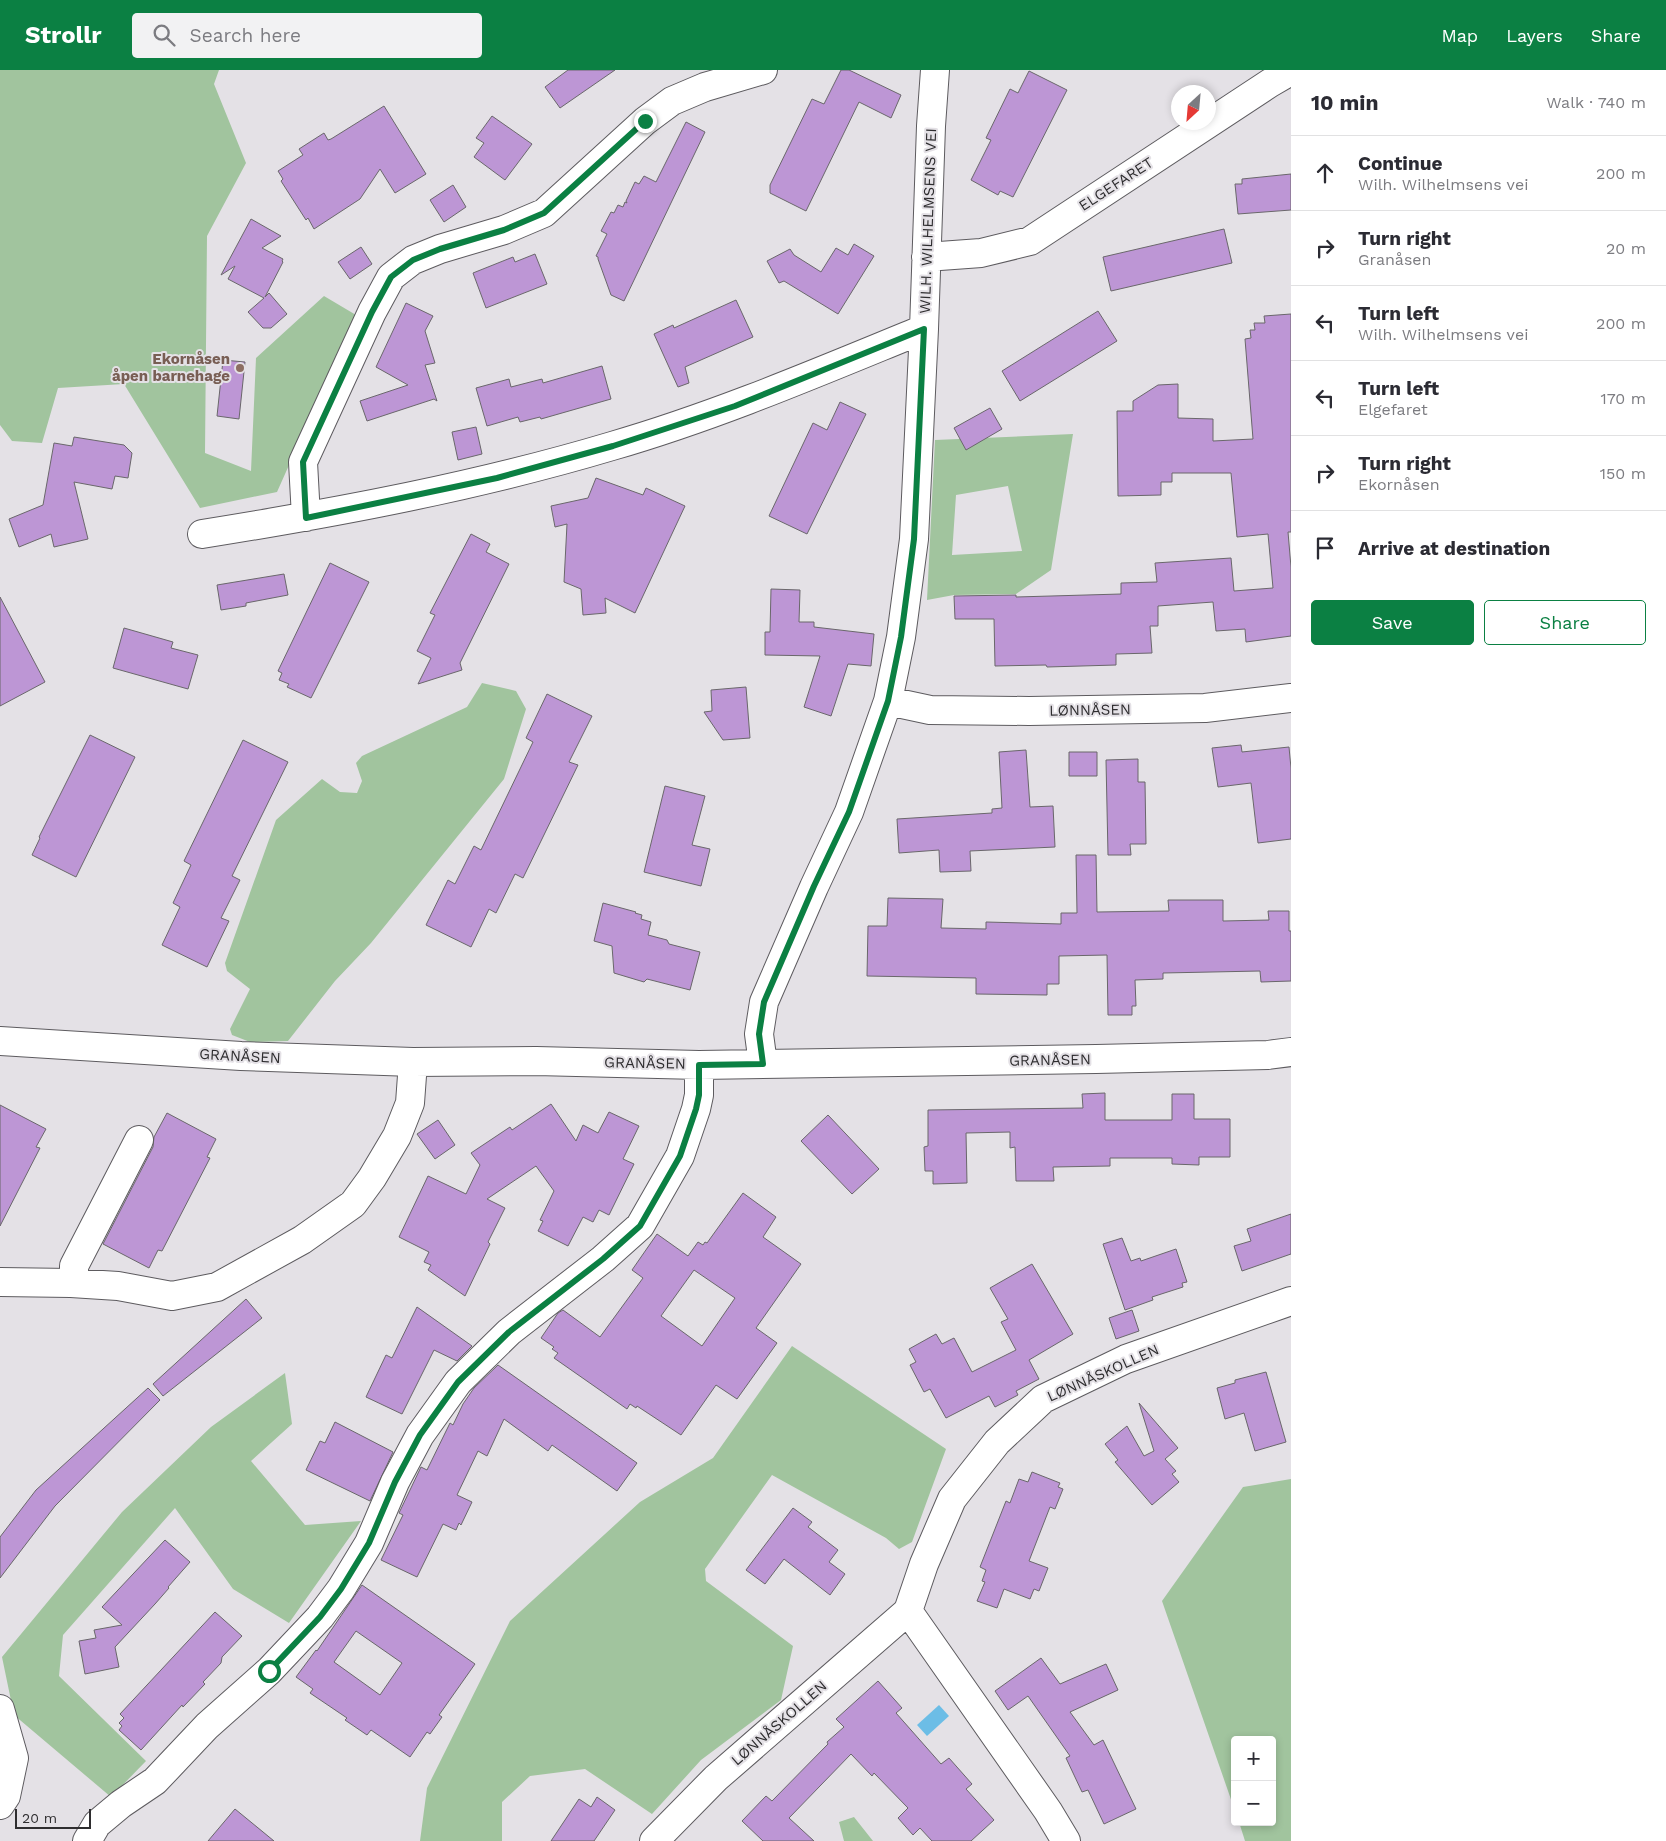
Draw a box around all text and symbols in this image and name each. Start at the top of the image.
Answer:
search box [132,13,482,58]
text: Strollr [25,21,102,49]
icon: search [150,21,178,49]
text: Search here [190,24,301,47]
text: Map [1441,25,1478,46]
text: Layers [1506,25,1563,46]
text: Share [1591,25,1641,46]
north arrow [1171,85,1216,130]
text: 10 min [1311,90,1378,115]
text: Walk · 740 m [1546,93,1646,112]
route end [634,110,657,133]
street label: WILH. WILHELMSENS VEI [916,128,940,314]
text: Continue [1358,152,1442,175]
street label: ELGEFARET [1075,153,1157,215]
icon: ahead [1311,159,1339,187]
text: 200 m [1596,164,1646,183]
text: Wilh. Wilhelmsens vei [1358,175,1528,194]
text: Turn right [1358,227,1451,250]
icon: right [1311,234,1339,262]
text: 20 m [1606,239,1646,258]
text: Granåsen [1358,250,1431,269]
text: Turn left [1358,302,1439,325]
icon: left [1311,309,1339,337]
text: 200 m [1596,314,1646,333]
text: Wilh. Wilhelmsens vei [1358,325,1528,344]
place label: Ekornåsen åpen barnehage [112,350,230,385]
marker: Ekornåsen åpen barnehage [234,362,246,374]
text: Turn left [1358,377,1439,400]
icon: left [1311,384,1339,412]
text: 170 m [1600,389,1646,408]
text: Elgefaret [1358,400,1428,419]
text: Turn right [1358,452,1451,475]
icon: right [1311,459,1339,487]
text: 150 m [1600,464,1646,483]
text: Ekornåsen [1358,475,1440,494]
icon: arrive [1311,534,1339,562]
text: Arrive at destination [1358,537,1550,560]
button: Save [1311,600,1474,645]
button: Share [1484,600,1646,645]
street label: LØNNÅSEN [1049,700,1131,720]
street label: GRANÅSEN [199,1045,281,1067]
street label: GRANÅSEN [1009,1050,1091,1070]
street label: GRANÅSEN [604,1053,686,1073]
street label: LØNNÅSKOLLEN [1044,1340,1162,1406]
route start [258,1660,281,1683]
street label: LØNNÅSKOLLEN [728,1677,830,1769]
map controls [1231,1736,1276,1826]
button: + [1231,1736,1276,1781]
button: − [1231,1781,1276,1826]
scale bar [15,1806,91,1829]
text: 20 m [22,1810,57,1826]

